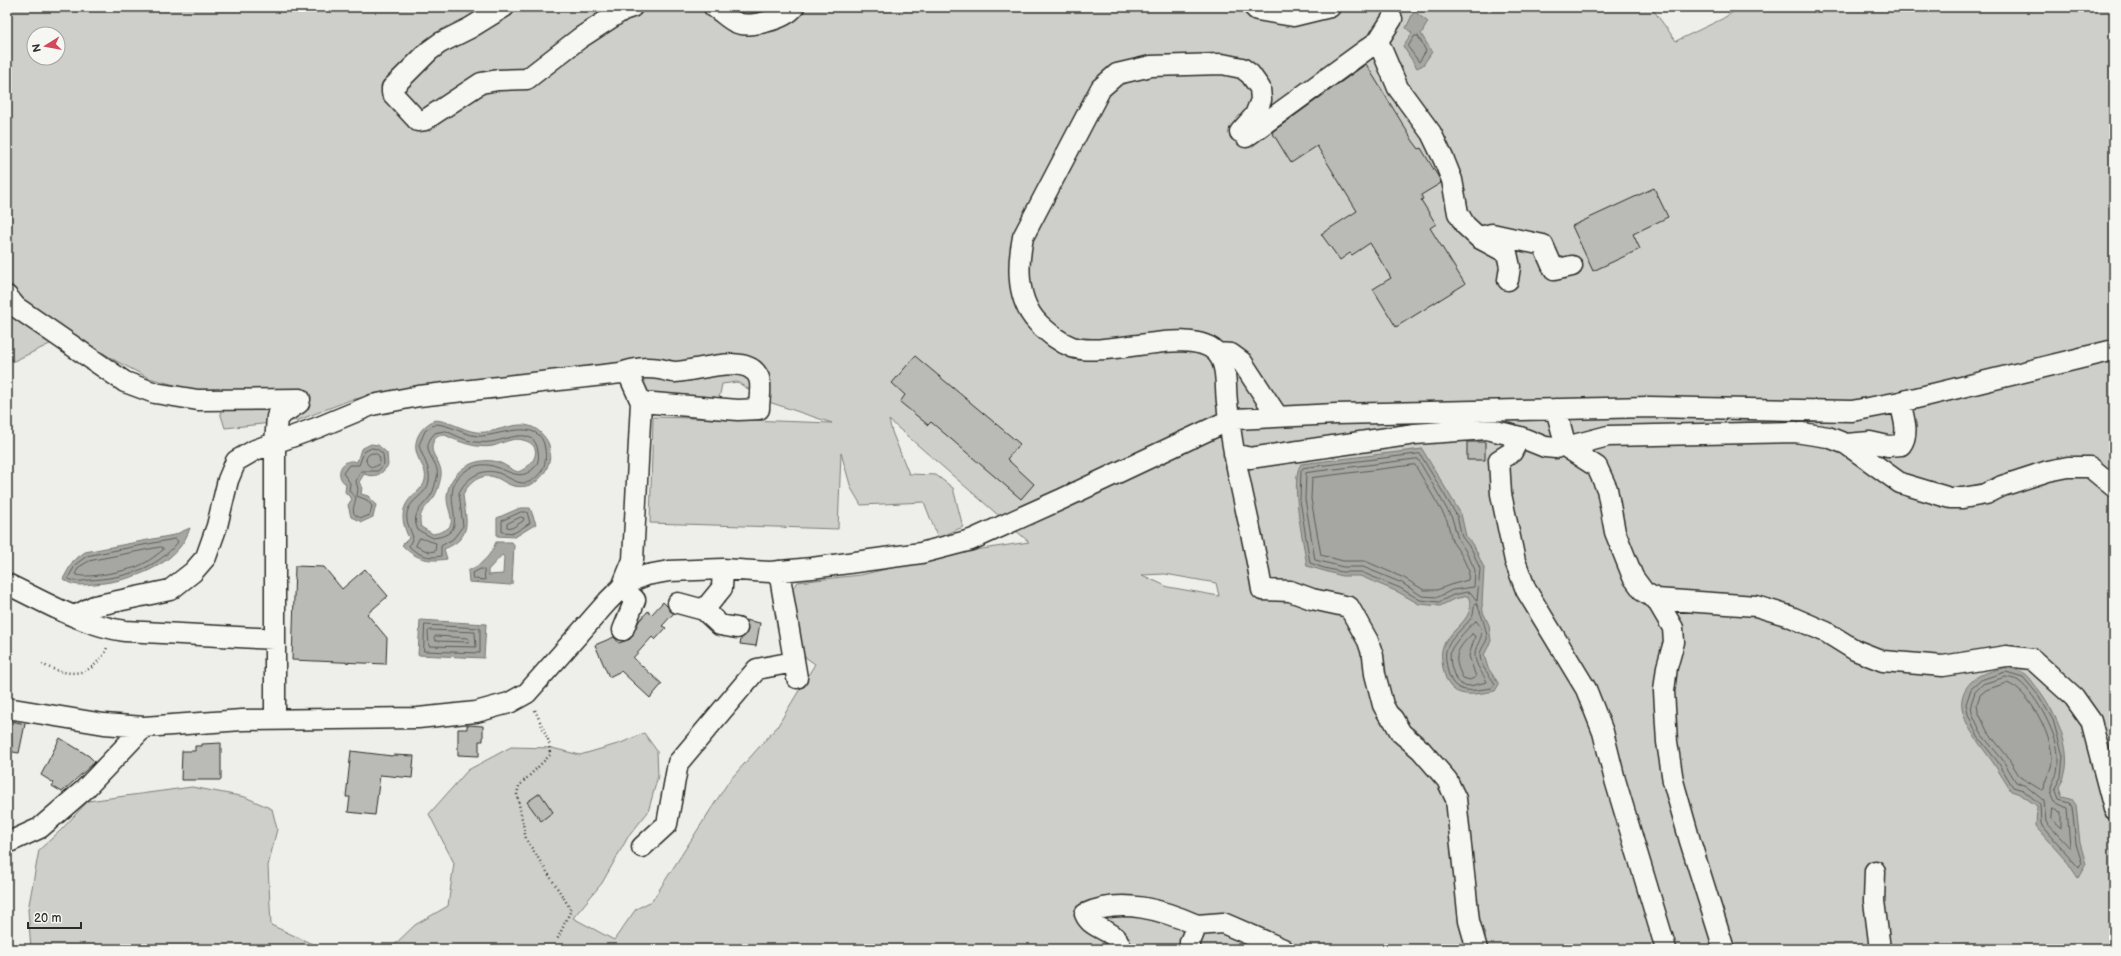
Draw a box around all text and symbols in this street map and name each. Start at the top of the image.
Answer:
north arrow [26,26,66,66]
text: N [30,43,44,53]
scale bar [28,904,81,930]
text: 20 m [34,911,61,926]

